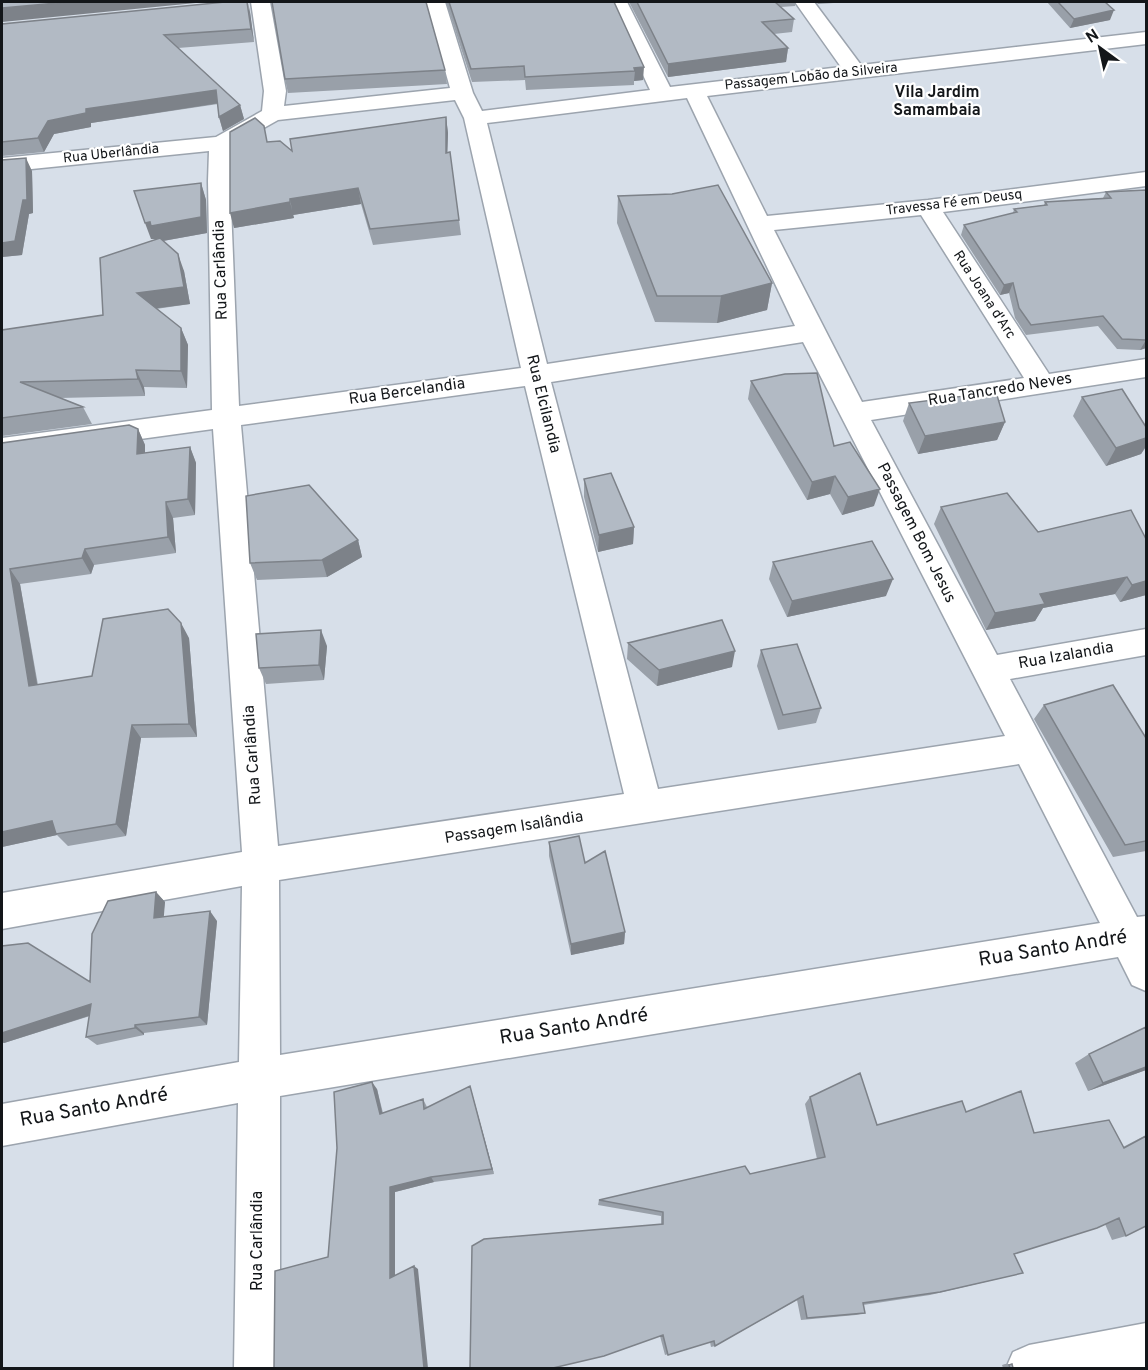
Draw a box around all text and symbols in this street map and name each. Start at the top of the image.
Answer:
north arrow [1070,18,1130,78]
text: N [1083,26,1103,49]
street label: Passagem Lobão da Silveira [724,59,898,95]
district label: Vila Jardim Samambaia [893,83,981,121]
street label: Rua Uberlândia [62,141,160,167]
street label: Travessa Fé em Deusq [885,186,1023,220]
street label: Rua Carlândia [209,220,233,320]
street label: Rua Joana d'Arc [949,248,1019,342]
street label: Rua Elcilandia [521,353,565,455]
street label: Rua Tancredo Neves [927,369,1073,411]
street label: Rua Bercelandia [348,374,466,410]
street label: Passagem Bom Jesus [872,460,960,606]
street label: Rua Izalandia [1017,638,1115,674]
street label: Rua Carlândia [240,704,266,806]
street label: Passagem Isalândia [443,807,585,849]
street label: Rua Santo André [977,924,1129,974]
street label: Rua Santo André [498,1002,650,1052]
street label: Rua Santo André [18,1082,170,1134]
street label: Rua Carlândia [248,1191,268,1291]

